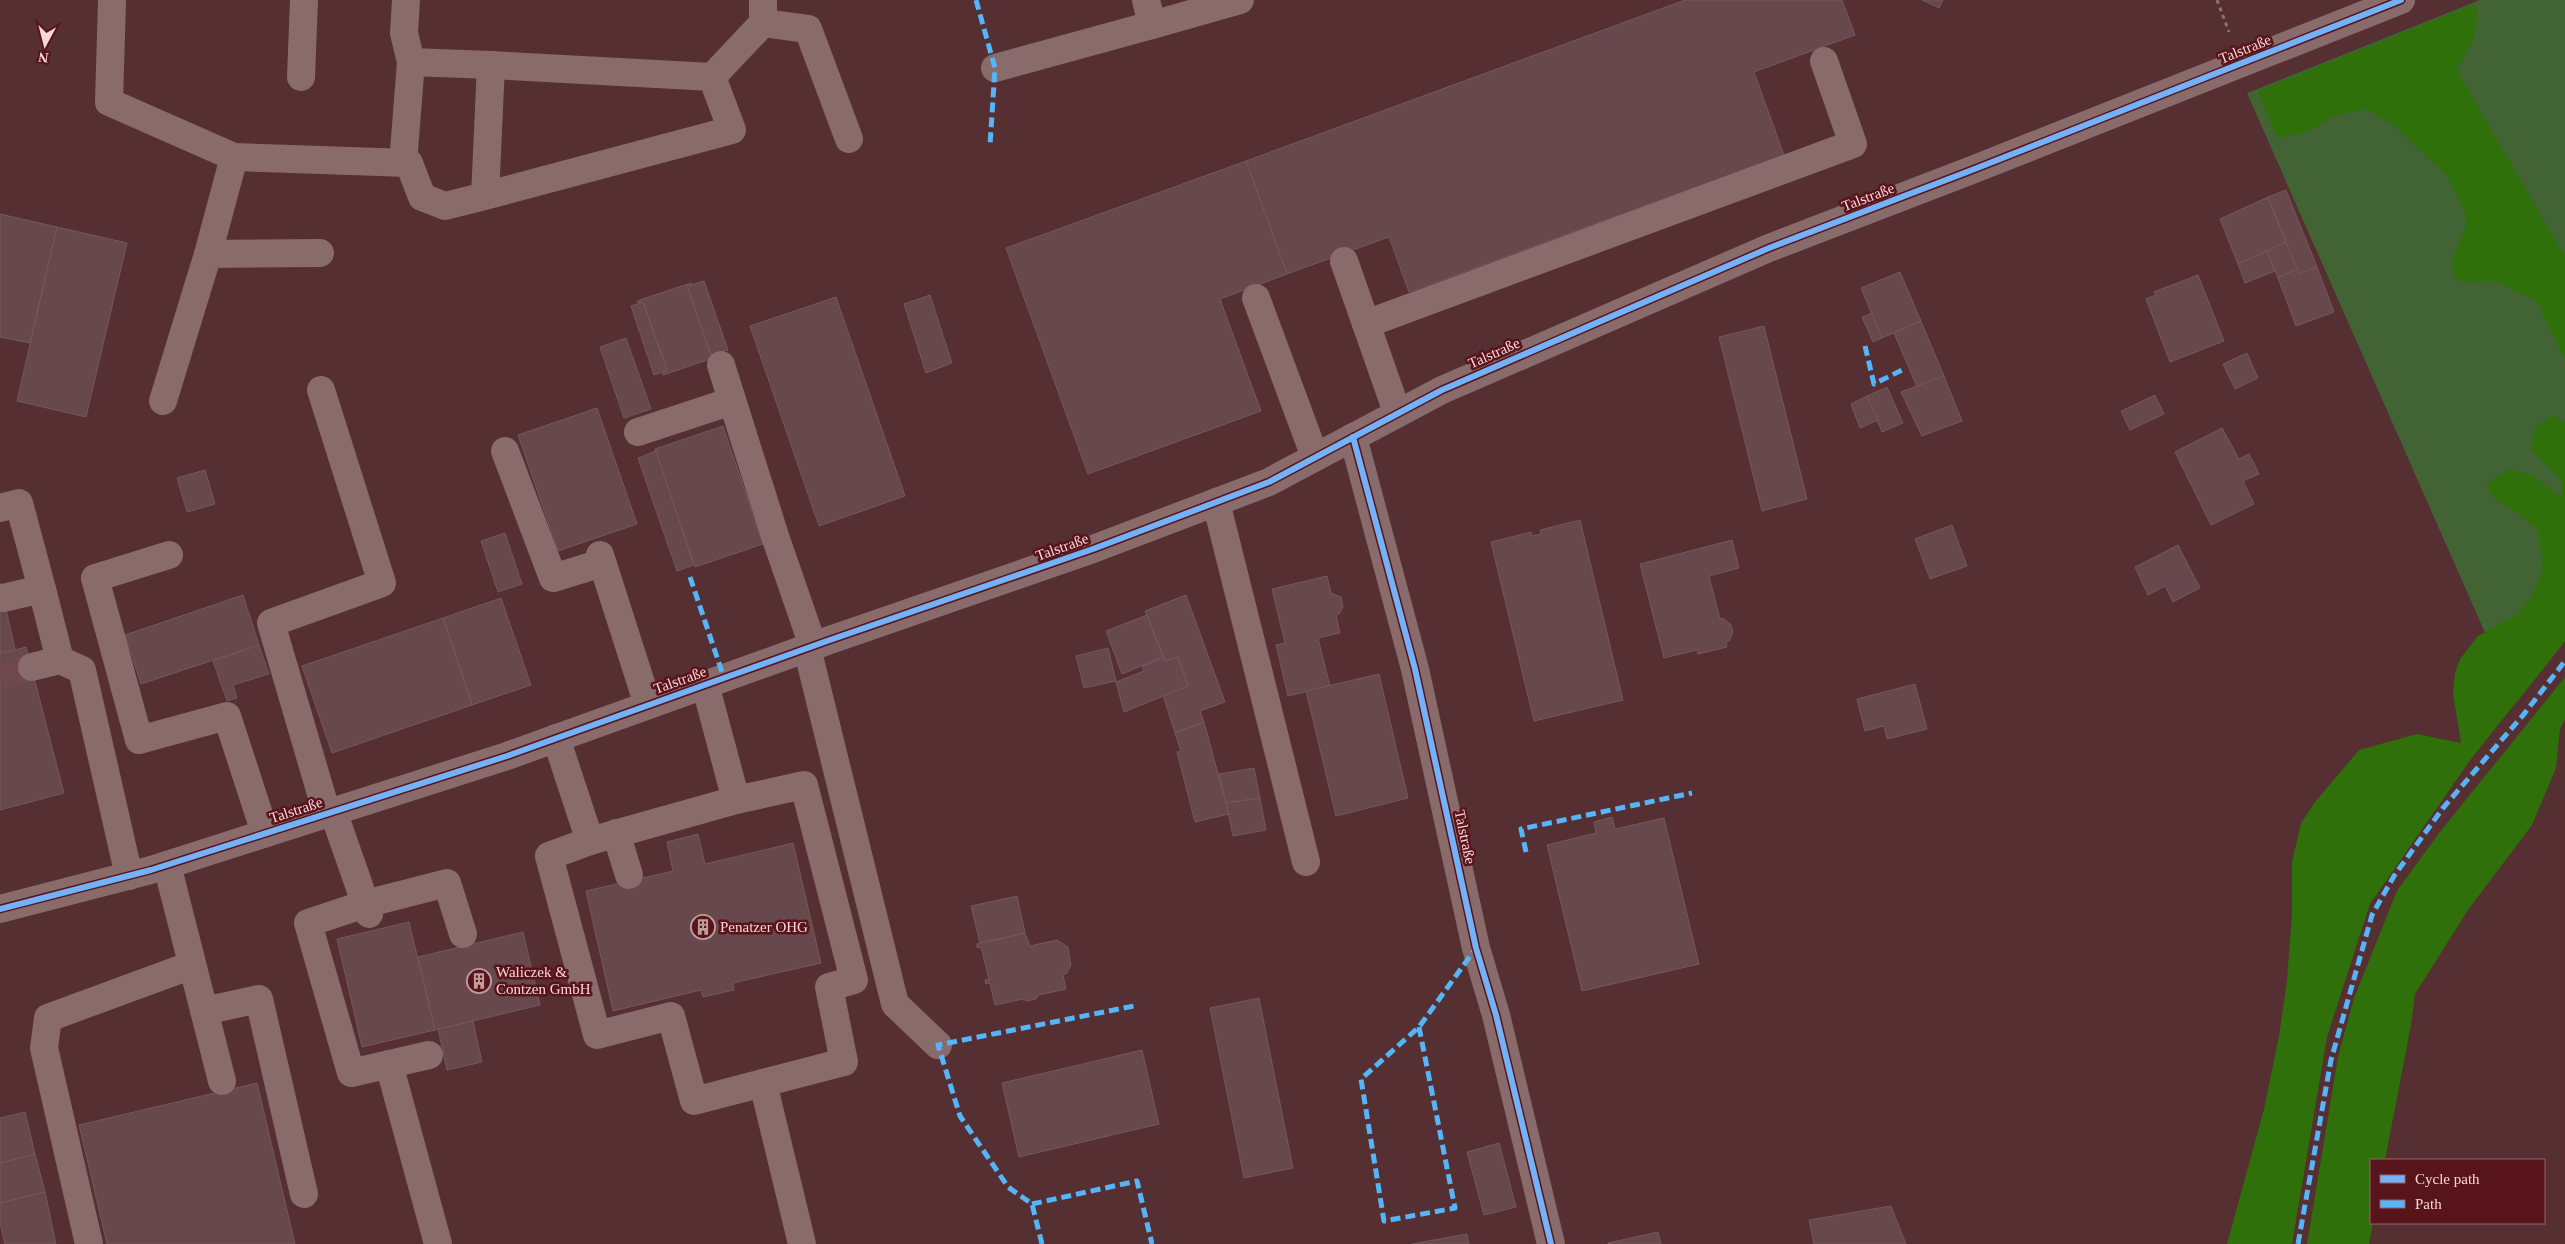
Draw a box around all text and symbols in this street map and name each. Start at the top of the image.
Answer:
north arrow [20,20,70,70]
street label: Talstraße [2217,31,2274,67]
text: N [38,49,49,65]
street label: Talstraße [1840,180,1897,214]
street label: Talstraße [1466,334,1523,371]
street label: Talstraße [1034,530,1091,564]
street label: Talstraße [652,663,709,697]
street label: Talstraße [267,794,325,826]
street label: Talstraße [1451,809,1479,866]
building icon: Penatzer OHG [690,914,716,940]
place label: Penatzer OHG [720,919,808,935]
place label: Waliczek & Contzen GmbH [496,964,591,997]
building icon: Waliczek & Contzen GmbH [466,968,492,994]
legend [2370,1159,2545,1224]
text: Cycle path [2415,1171,2480,1187]
text: Path [2415,1196,2442,1212]

